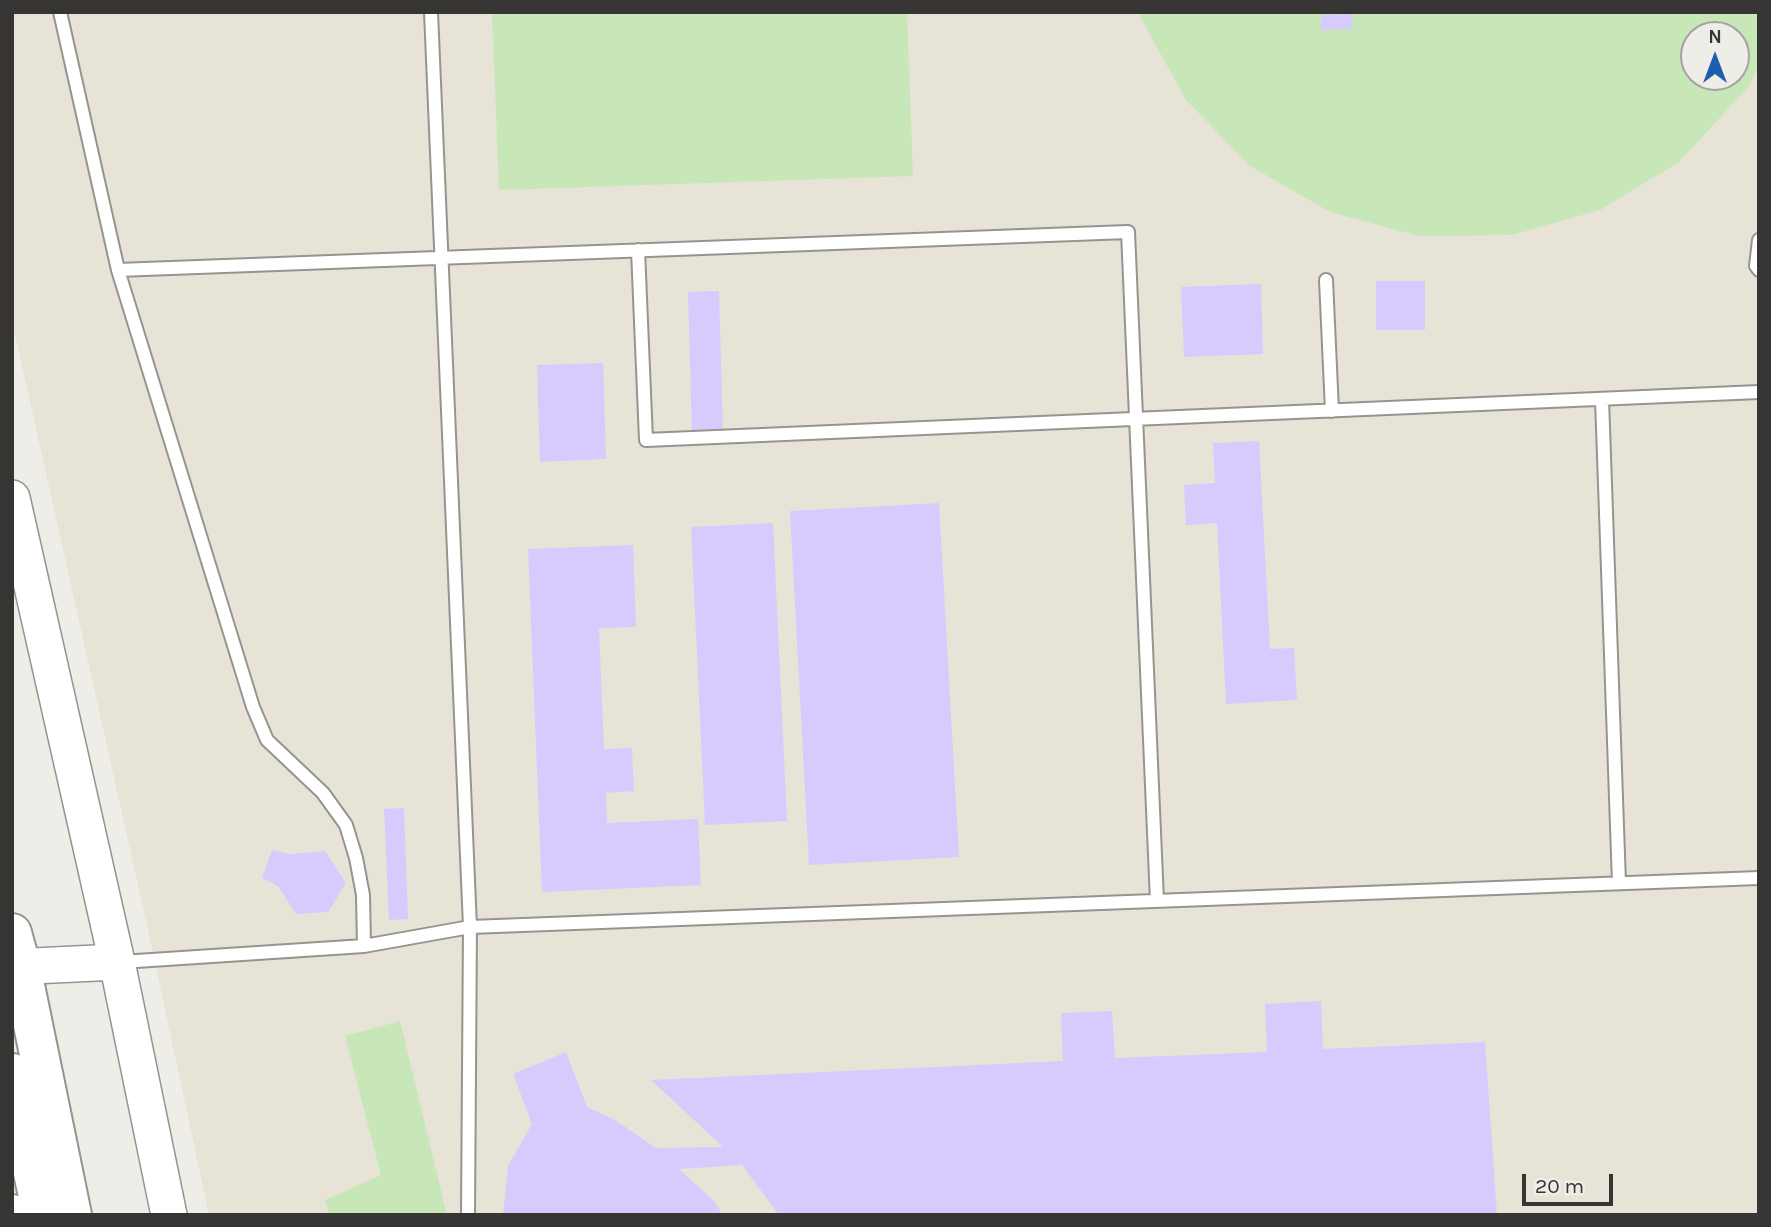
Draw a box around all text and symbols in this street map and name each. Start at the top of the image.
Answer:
north arrow [1680,21,1750,91]
text: N [1708,26,1722,48]
scale bar [1526,1160,1617,1204]
text: 20 m [1535,1174,1584,1198]

